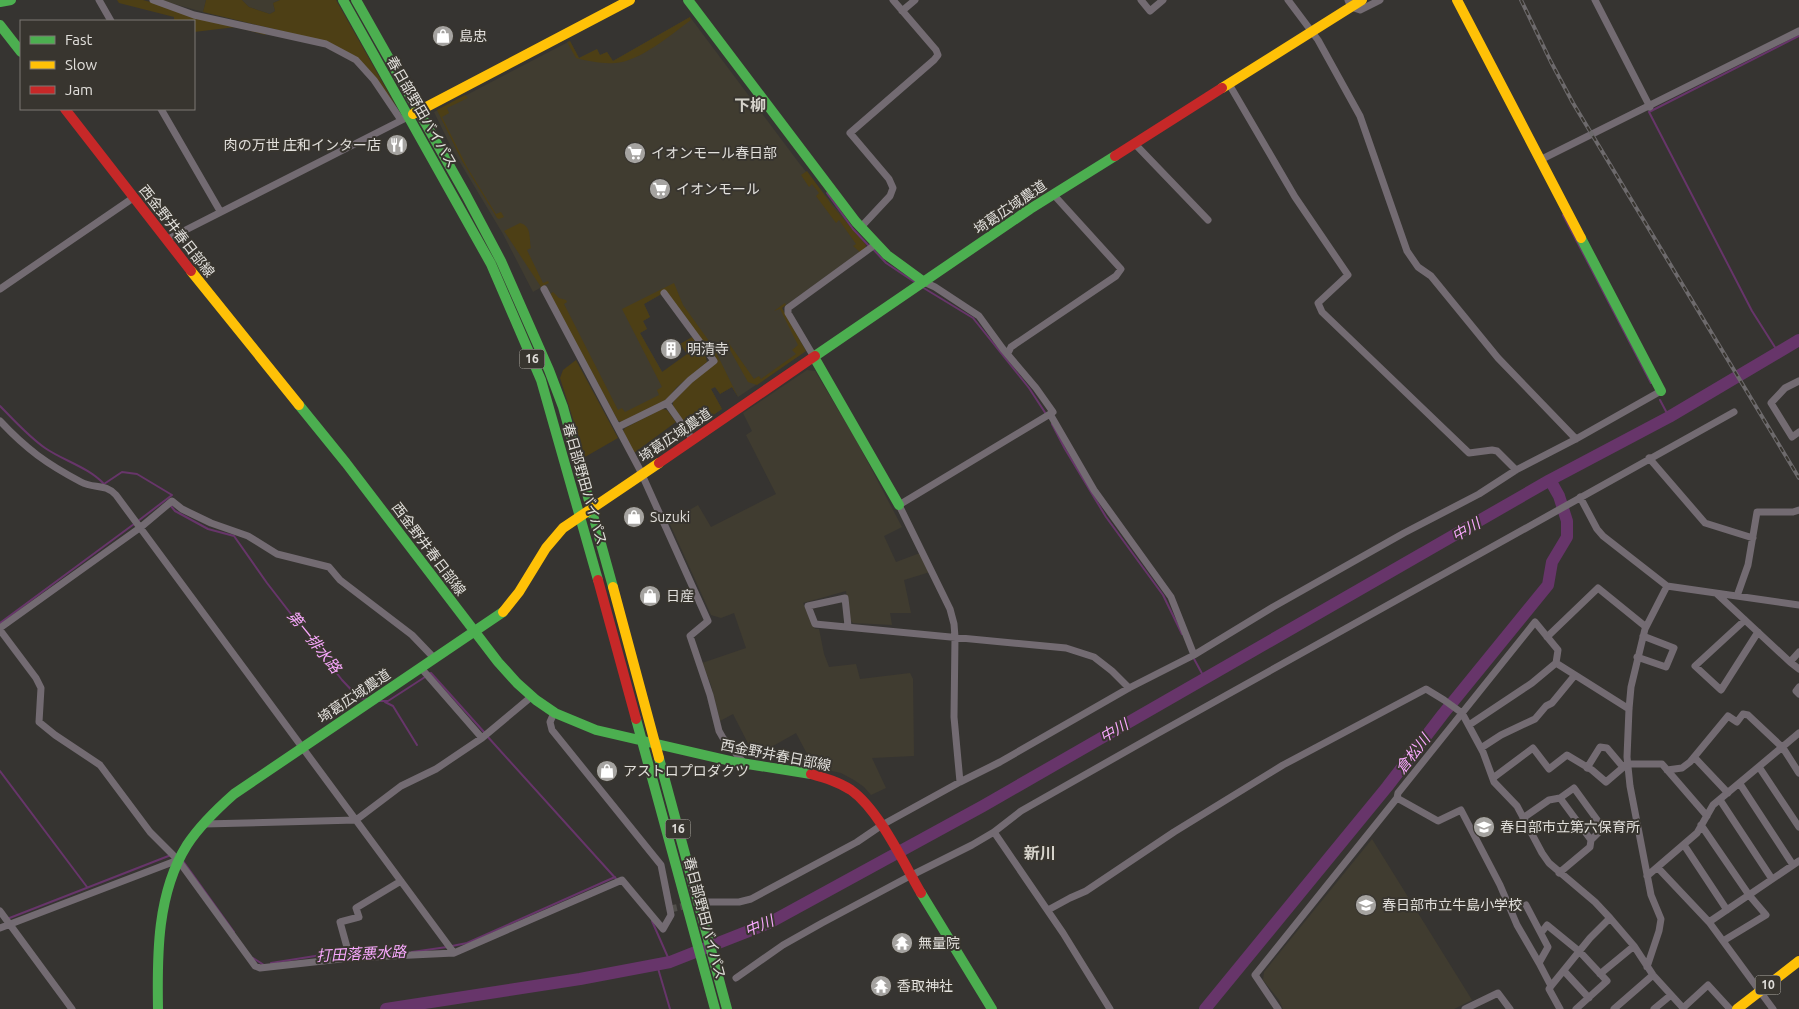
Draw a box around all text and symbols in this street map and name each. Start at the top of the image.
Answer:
legend [20,20,195,110]
shop icon: 島忠 [431,24,455,48]
place label: 島忠 [459,28,487,44]
text: Fast [65,31,93,48]
street label: 春日部野田バイパス [384,54,460,170]
text: Slow [65,56,98,73]
text: Jam [65,81,93,98]
district label: 下柳 [734,96,766,114]
restaurant icon: 肉の万世 庄和インター店 [385,133,409,157]
place label: 肉の万世 庄和インター店 [224,137,381,153]
supermarket icon: イオンモール春日部 [623,141,647,165]
place label: イオンモール春日部 [651,145,777,161]
supermarket icon: イオンモール [648,177,672,201]
street label: 埼葛広域農道 [971,177,1049,237]
place label: イオンモール [676,181,760,197]
street label: 西金野井春日部線 [136,182,218,280]
building icon: 明清寺 [659,337,683,361]
place label: 明清寺 [687,341,729,357]
road number: 16 [520,349,544,368]
street label: 埼葛広域農道 [636,405,714,465]
street label: 春日部野田バイパス [560,421,610,547]
street label: 西金野井春日部線 [389,499,469,599]
shop icon: Suzuki [622,505,646,529]
place label: Suzuki [650,509,690,525]
water label: 中川 [1449,514,1485,544]
shop icon: 日産 [638,584,662,608]
place label: 日産 [666,588,694,604]
water label: 第一排水路 [284,607,346,678]
street label: 埼葛広域農道 [315,666,393,726]
water label: 中川 [1097,715,1133,745]
water label: 倉松川 [1392,729,1434,777]
street label: 西金野井春日部線 [720,736,832,774]
shop icon: アストロプロダクツ [595,759,619,783]
place label: アストロプロダクツ [623,763,749,779]
school or university icon: 春日部市立第六保育所 [1472,815,1496,839]
place label: 春日部市立第六保育所 [1500,819,1640,835]
road number: 16 [666,820,690,839]
district label: 新川 [1024,844,1056,862]
street label: 春日部野田バイパス [681,855,729,981]
school or university icon: 春日部市立牛島小学校 [1354,893,1378,917]
place label: 春日部市立牛島小学校 [1382,897,1522,913]
water label: 中川 [742,911,778,939]
temple icon: 無量院 [890,931,914,955]
place label: 無量院 [918,935,960,951]
water label: 打田落悪水路 [316,943,408,964]
temple icon: 香取神社 [869,974,893,998]
road number: 10 [1756,976,1780,994]
place label: 香取神社 [897,978,953,994]

